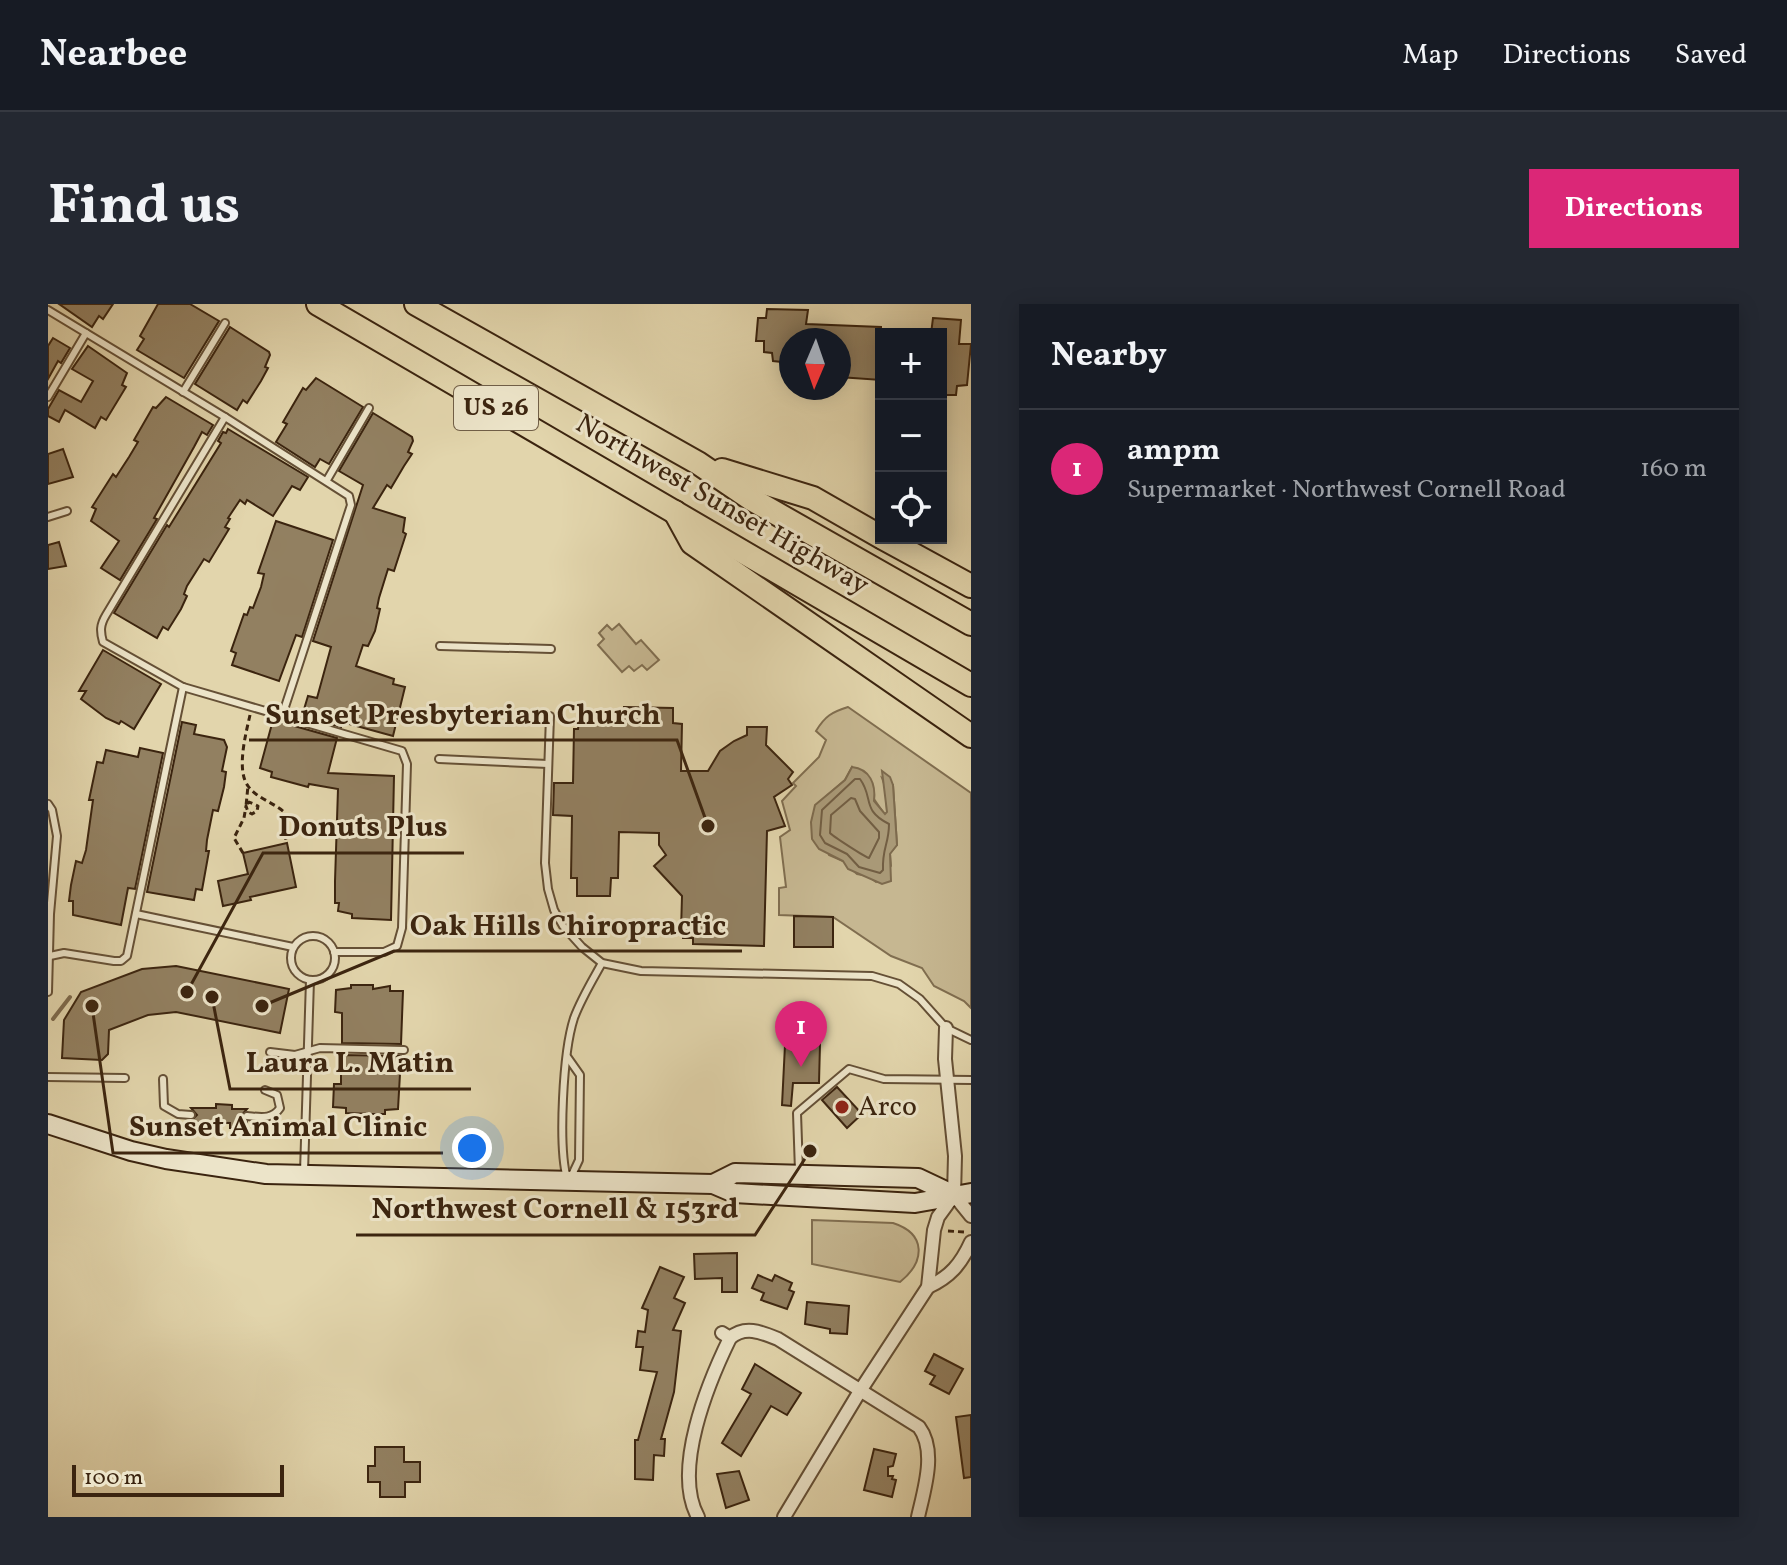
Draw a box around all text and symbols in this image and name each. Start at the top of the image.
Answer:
text: Nearbee [40,29,187,82]
text: Map [1403,36,1459,75]
text: Directions [1503,36,1631,75]
text: Saved [1675,36,1747,75]
text: Find us [48,169,240,247]
button: Directions [1529,169,1739,248]
north arrow [779,328,851,400]
map controls [875,328,947,544]
button: + [875,328,947,400]
text: Nearby [1051,333,1167,380]
road number: US 26 [454,386,538,430]
button: − [875,400,947,472]
street label: Northwest Sunset Highway [568,405,876,605]
text: ampm [1127,430,1220,472]
text: 1 [1072,451,1082,487]
text: 160 m [1640,451,1707,487]
button: locate [875,472,947,544]
text: Supermarket · Northwest Cornell Road [1127,472,1566,508]
callout: Sunset Presbyterian Church [249,686,677,740]
text: Sunset Presbyterian Church [265,695,661,737]
callout: Donuts Plus [263,799,464,853]
text: Donuts Plus [278,807,448,849]
callout: Oak Hills Chiropractic [394,897,742,951]
text: Oak Hills Chiropractic [410,906,726,948]
pin: 1 [775,1001,827,1067]
callout: Laura L. Matin [230,1035,471,1089]
text: Laura L. Matin [246,1043,454,1085]
place label: Arco [858,1088,917,1127]
marker: Arco [833,1098,851,1116]
callout: Sunset Animal Clinic [113,1099,443,1153]
text: Sunset Animal Clinic [129,1107,427,1149]
your location [452,1128,492,1168]
callout: Northwest Cornell & 153rd [356,1181,755,1235]
text: Northwest Cornell & 153rd [372,1189,738,1231]
scale bar [72,1461,284,1497]
text: 100 m [84,1463,143,1494]

